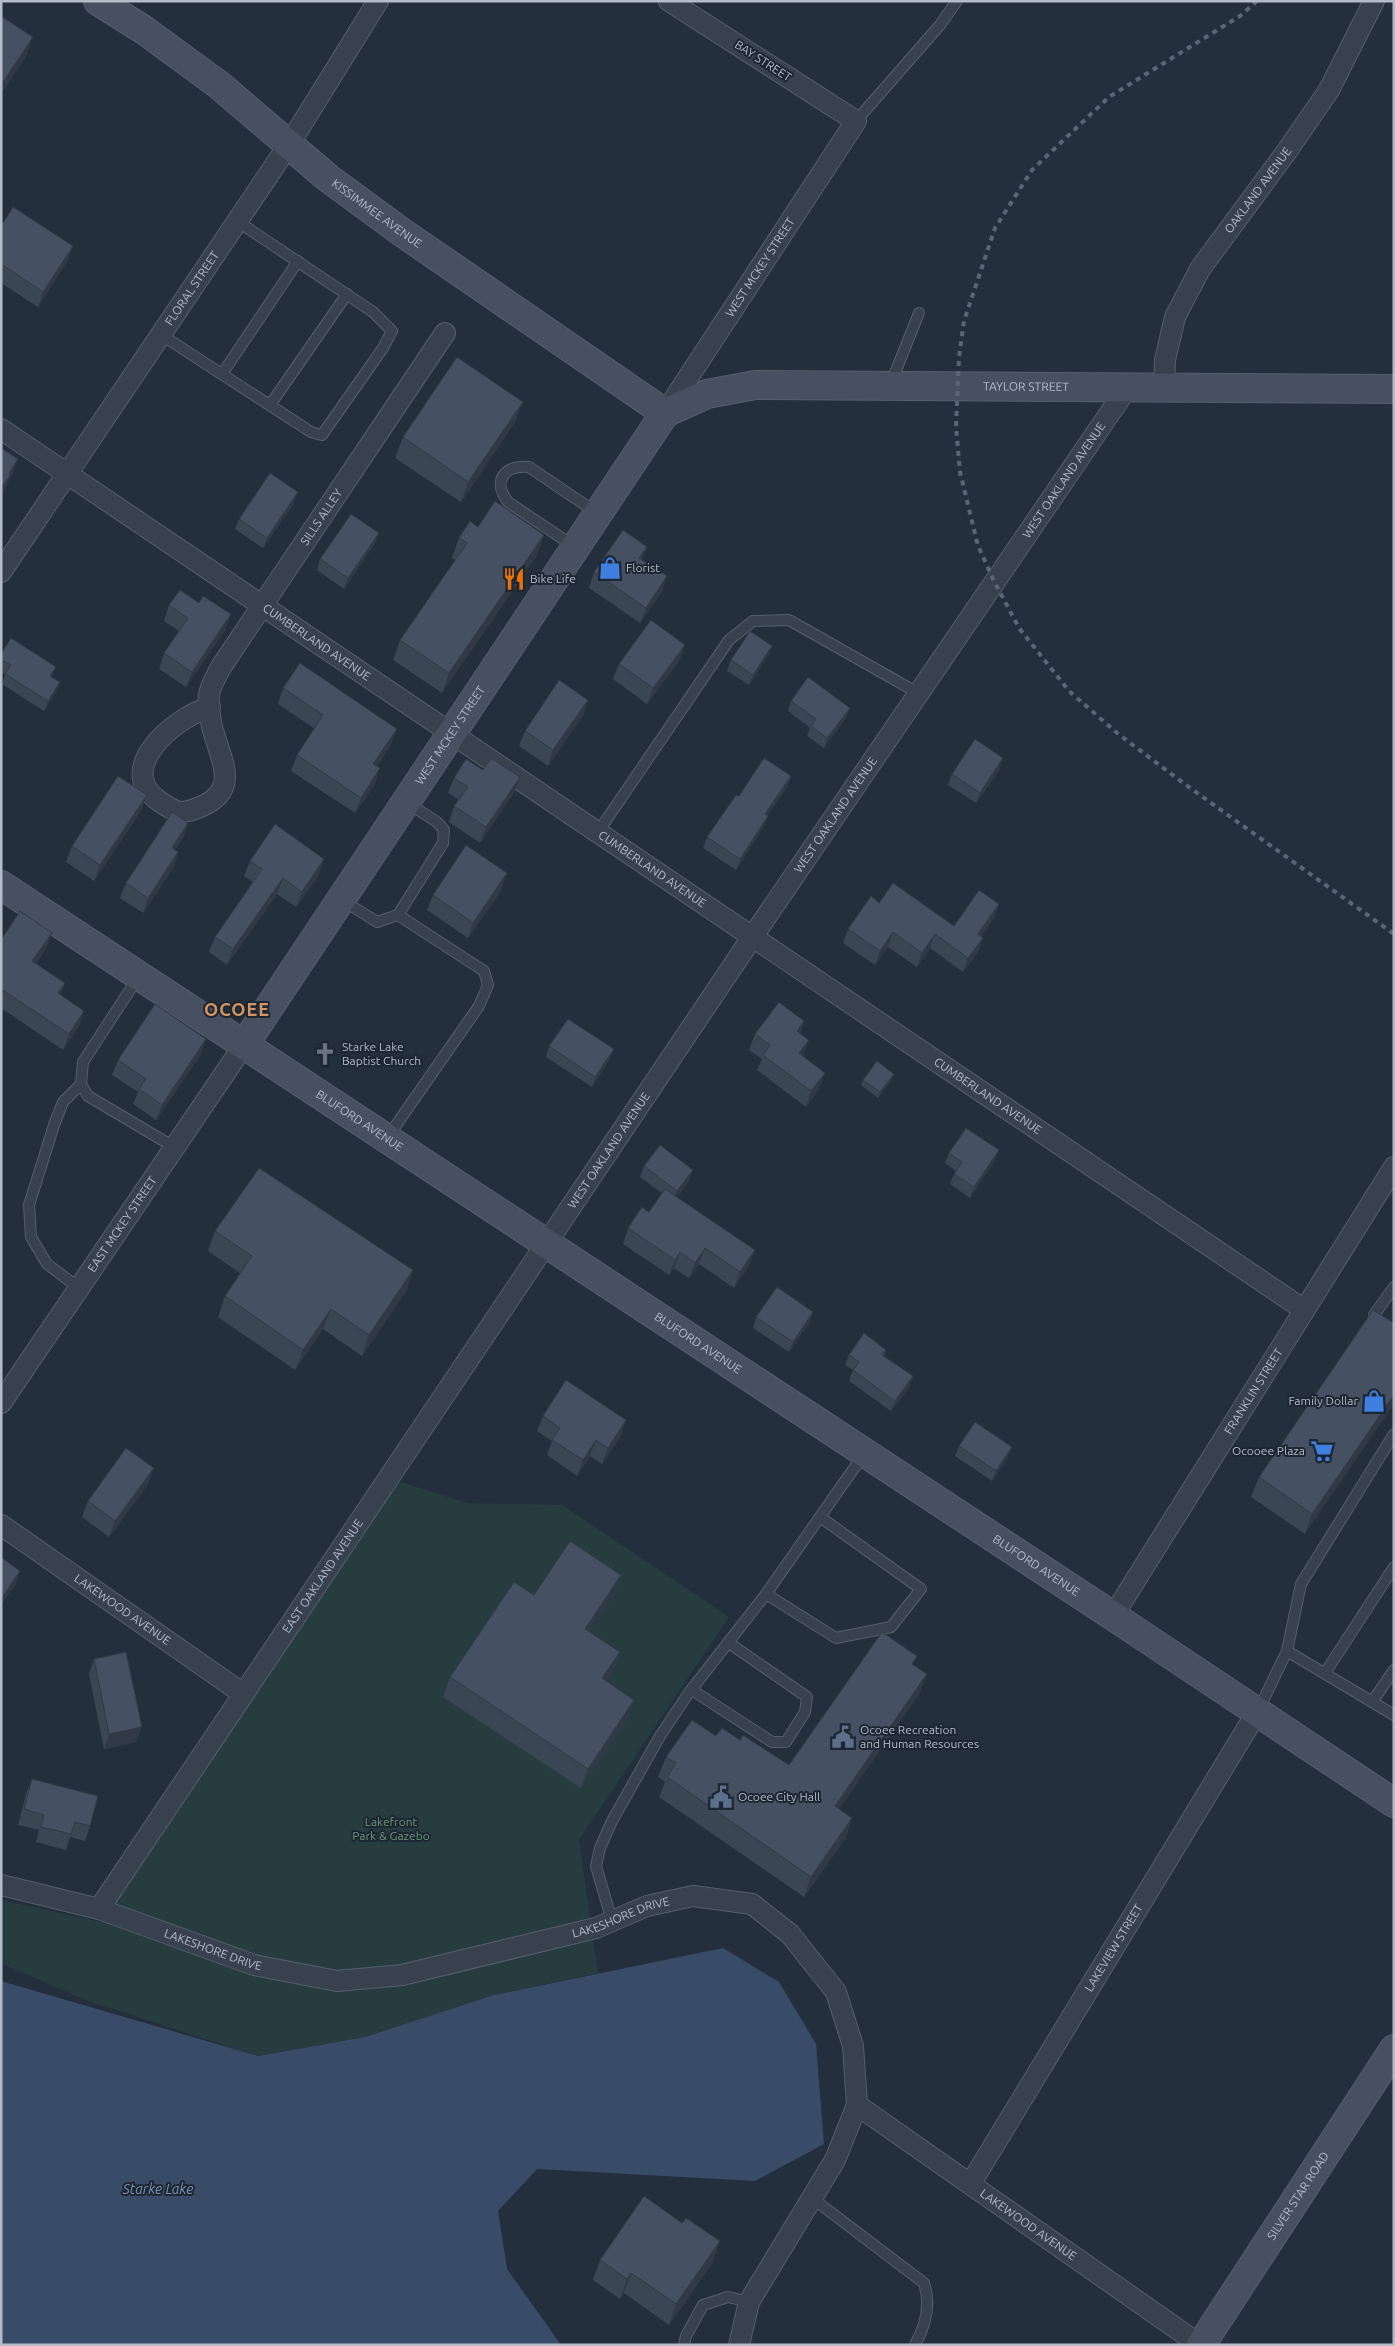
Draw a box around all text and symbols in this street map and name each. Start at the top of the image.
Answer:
street label: BAY STREET [733,37,794,84]
street label: OAKLAND AVENUE [1222,144,1294,236]
street label: KISSIMMEE AVENUE [329,176,425,250]
street label: WEST MCKEY STREET [723,215,797,319]
street label: FLORAL STREET [162,248,221,328]
street label: TAYLOR STREET [983,379,1069,393]
street label: WEST OAKLAND AVENUE [1020,420,1108,540]
street label: SILLS ALLEY [298,486,344,547]
shop icon: Florist [597,555,623,581]
place label: Florist [626,561,660,574]
restaurant icon: Bike Life [501,566,527,592]
place label: Bike Life [530,572,576,585]
street label: CUMBERLAND AVENUE [261,601,373,683]
street label: WEST MCKEY STREET [412,683,487,787]
street label: WEST OAKLAND AVENUE [791,754,879,875]
street label: CUMBERLAND AVENUE [596,828,709,910]
district label: OCOEE [204,999,270,1019]
place label: Starke Lake Baptist Church [342,1040,421,1067]
church icon: Starke Lake Baptist Church [312,1041,338,1067]
street label: CUMBERLAND AVENUE [932,1055,1045,1137]
street label: BLUFORD AVENUE [314,1087,406,1154]
street label: WEST OAKLAND AVENUE [565,1089,652,1211]
street label: EAST MCKEY STREET [85,1173,159,1274]
street label: BLUFORD AVENUE [652,1309,744,1376]
street label: FRANKLIN STREET [1221,1345,1285,1436]
shop icon: Family Dollar [1361,1388,1387,1414]
place label: Family Dollar [1289,1394,1358,1407]
supermarket icon: Ocooee Plaza [1309,1438,1335,1464]
place label: Ocooee Plaza [1232,1444,1305,1457]
street label: EAST OAKLAND AVENUE [279,1516,365,1635]
street label: BLUFORD AVENUE [991,1532,1083,1599]
street label: LAKEWOOD AVENUE [72,1571,174,1647]
place label: Ocoee Recreation and Human Resources [860,1723,979,1750]
public building icon: Ocoee Recreation and Human Resources [830,1724,856,1750]
public building icon: Ocoee City Hall [708,1784,734,1810]
place label: Ocoee City Hall [738,1790,820,1803]
park label: Lakefront Park & Gazebo [352,1815,430,1842]
street label: LAKESHORE DRIVE [571,1894,671,1940]
street label: LAKEVIEW STREET [1082,1901,1145,1994]
street label: LAKESHORE DRIVE [163,1926,263,1972]
street label: SILVER STAR ROAD [1264,2149,1331,2242]
water label: Starke Lake [122,2181,193,2197]
street label: LAKEWOOD AVENUE [978,2186,1079,2263]

